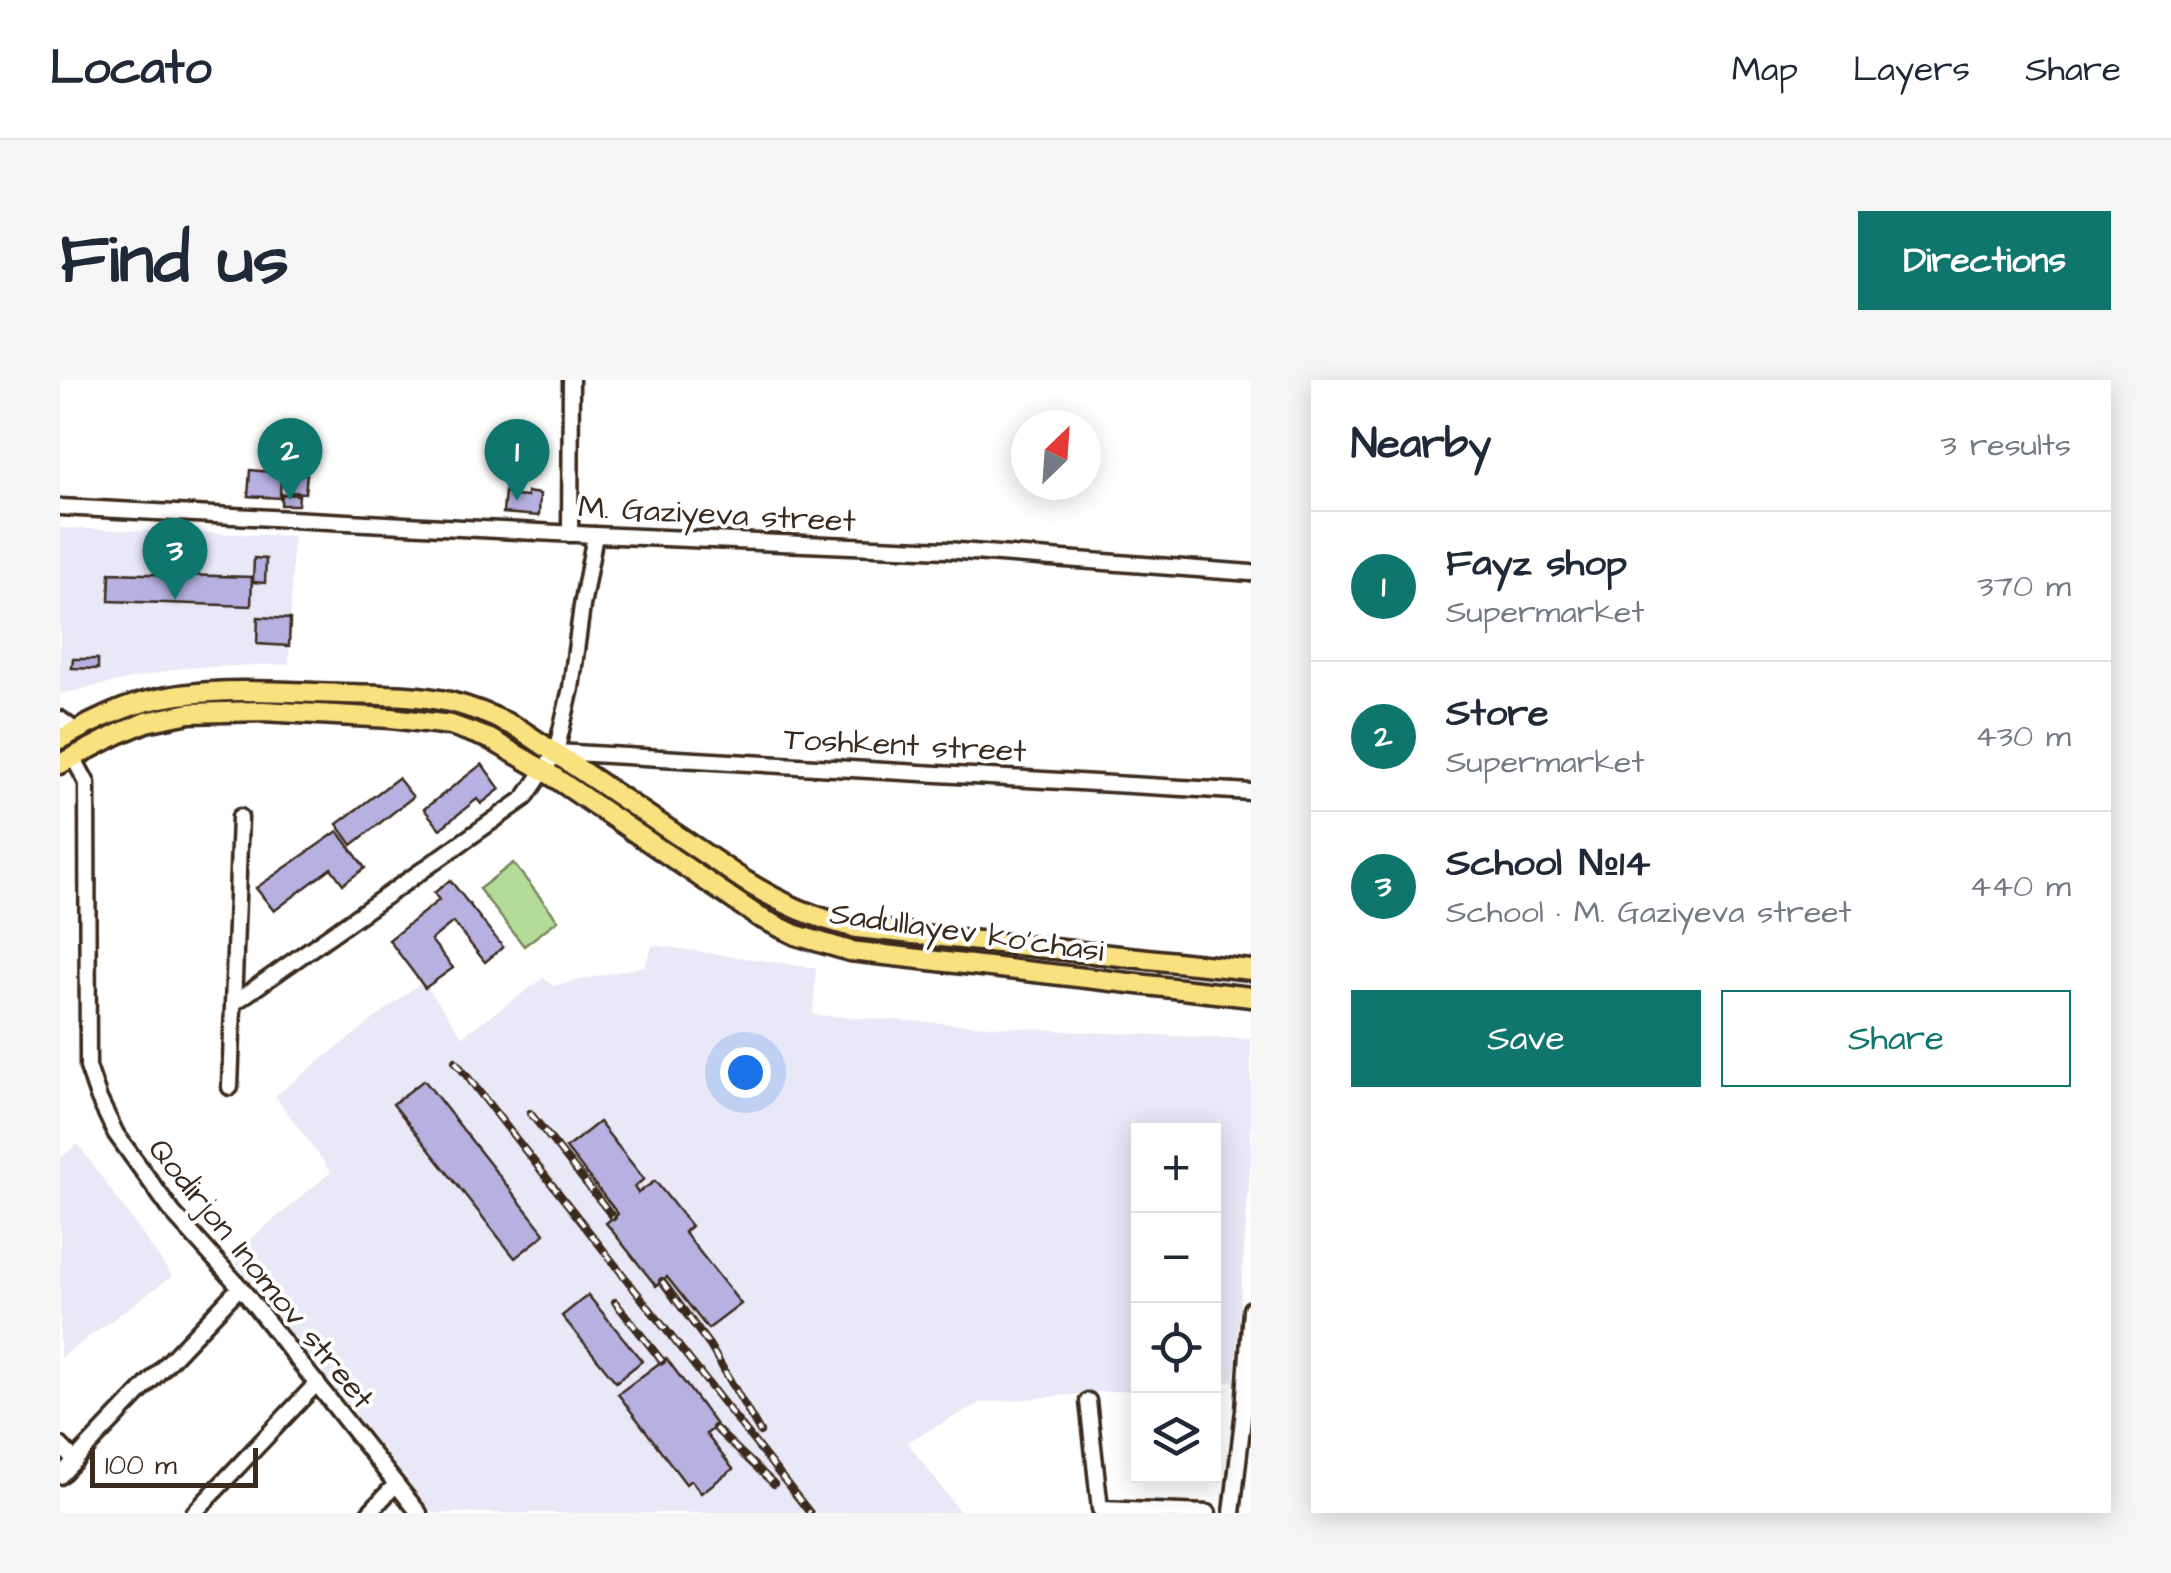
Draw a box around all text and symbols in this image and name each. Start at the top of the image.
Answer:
text: Locato [50,36,211,102]
text: Map [1732,45,1798,94]
text: Layers [1853,45,1970,94]
text: Share [2025,45,2121,94]
button: Directions [1858,211,2111,310]
text: Find us [60,212,289,309]
north arrow [1011,410,1101,500]
text: Nearby [1351,416,1491,474]
pin: 2 [258,418,322,500]
pin: 1 [484,418,550,501]
text: 3 results [1941,423,2071,468]
street label: M. Gaziyeva street [577,485,857,544]
pin: 3 [142,518,208,600]
text: Fayz shop [1446,538,1627,590]
text: 1 [1381,564,1386,609]
text: 370 m [1977,564,2071,609]
text: Supermarket [1446,590,1644,635]
text: Store [1446,688,1549,740]
text: 2 [1374,714,1393,759]
text: 430 m [1975,714,2071,759]
street label: Toshkent street [783,717,1027,774]
text: Supermarket [1446,740,1644,785]
text: School №14 [1446,838,1650,890]
text: 3 [1375,864,1392,909]
text: 440 m [1970,864,2071,909]
text: School · M. Gaziyeva street [1446,890,1852,935]
street label: Sadullayev ko'chasi [827,891,1107,974]
button: Save [1351,990,1701,1087]
button: Share [1721,990,2071,1087]
your location [720,1047,771,1098]
map controls [1131,1123,1221,1483]
button: + [1131,1123,1221,1213]
street label: Qodirjon Inomov street [137,1129,385,1419]
button: − [1131,1213,1221,1303]
button: locate [1131,1303,1221,1393]
button: layers [1131,1393,1221,1483]
scale bar [90,1443,258,1488]
text: 100 m [105,1446,177,1485]

